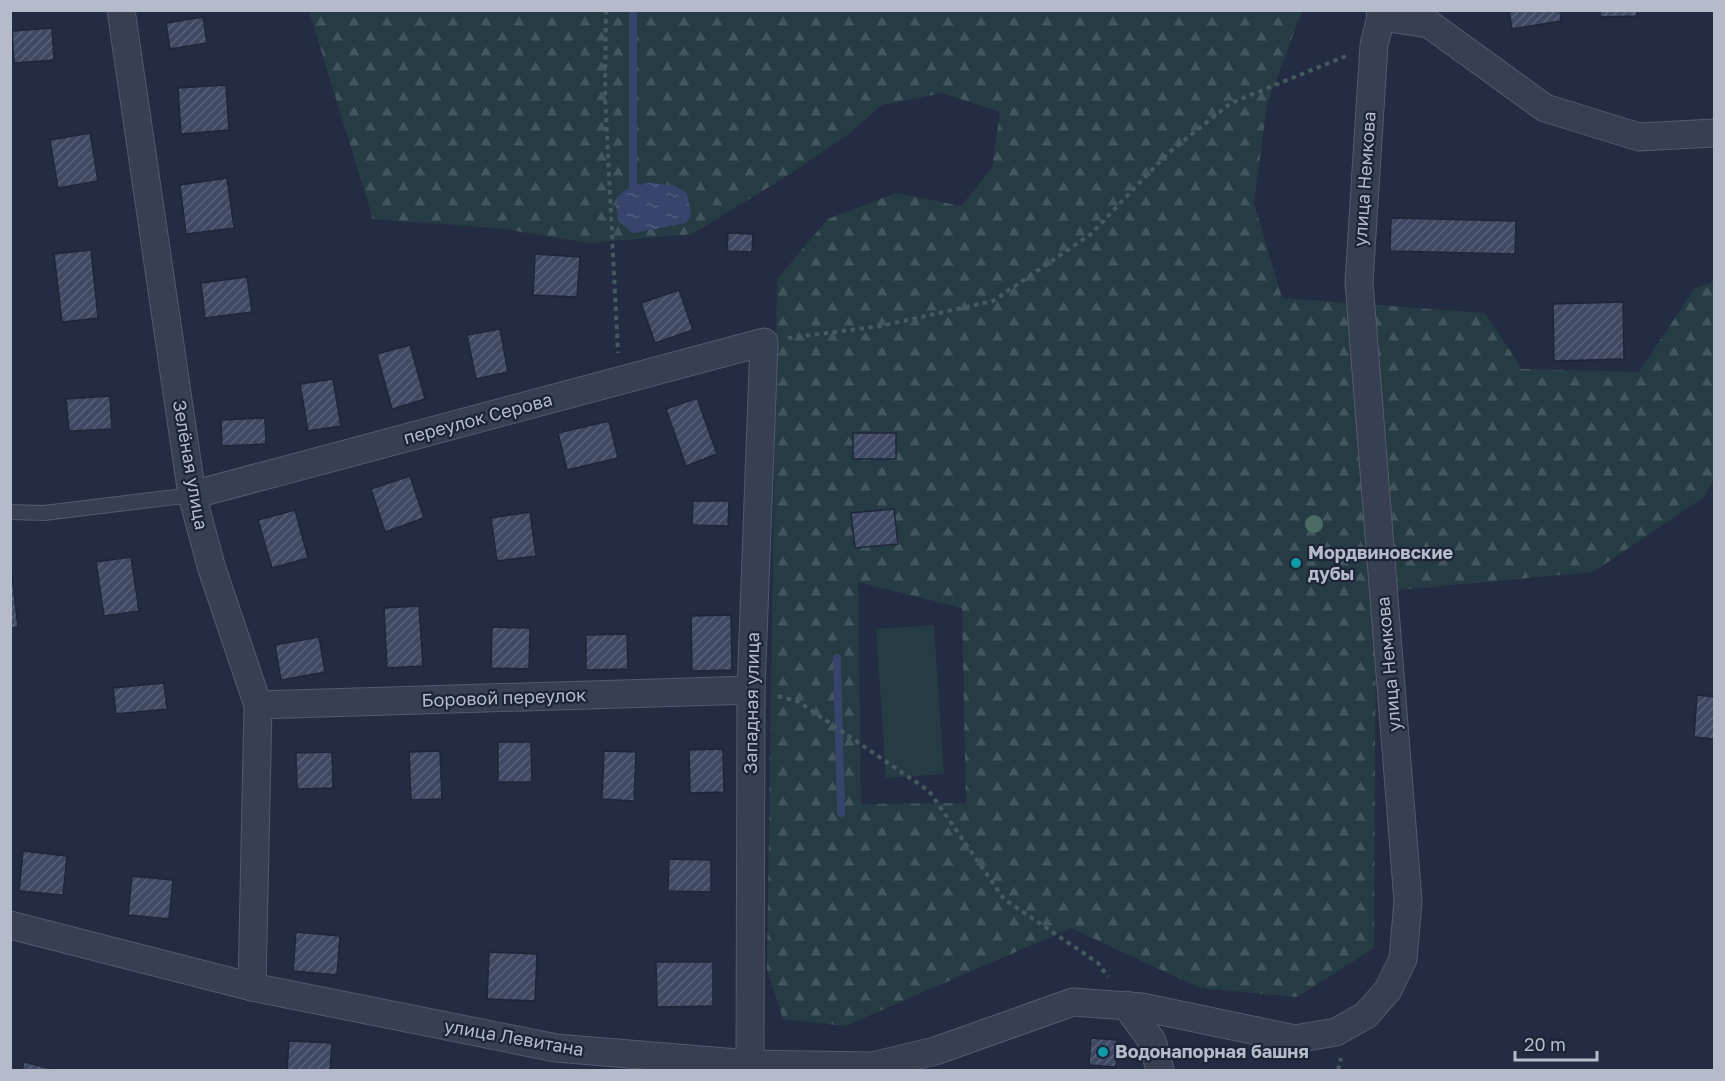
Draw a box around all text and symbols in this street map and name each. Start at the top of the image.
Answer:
street label: улица Немкова [1348,111,1380,247]
street label: переулок Серова [401,388,555,448]
street label: Зелёная улица [169,398,213,531]
place label: Мордвиновские дубы [1308,541,1453,584]
marker: Мордвиновские дубы [1289,556,1303,570]
street label: улица Немкова [1371,596,1405,733]
street label: Западная улица [739,632,763,774]
street label: Боровой переулок [421,683,587,711]
street label: улица Левитана [443,1014,586,1060]
scale bar [1515,1024,1598,1062]
text: 20 m [1524,1033,1566,1055]
place label: Водонапорная башня [1115,1040,1309,1062]
marker: Водонапорная башня [1096,1045,1110,1059]

